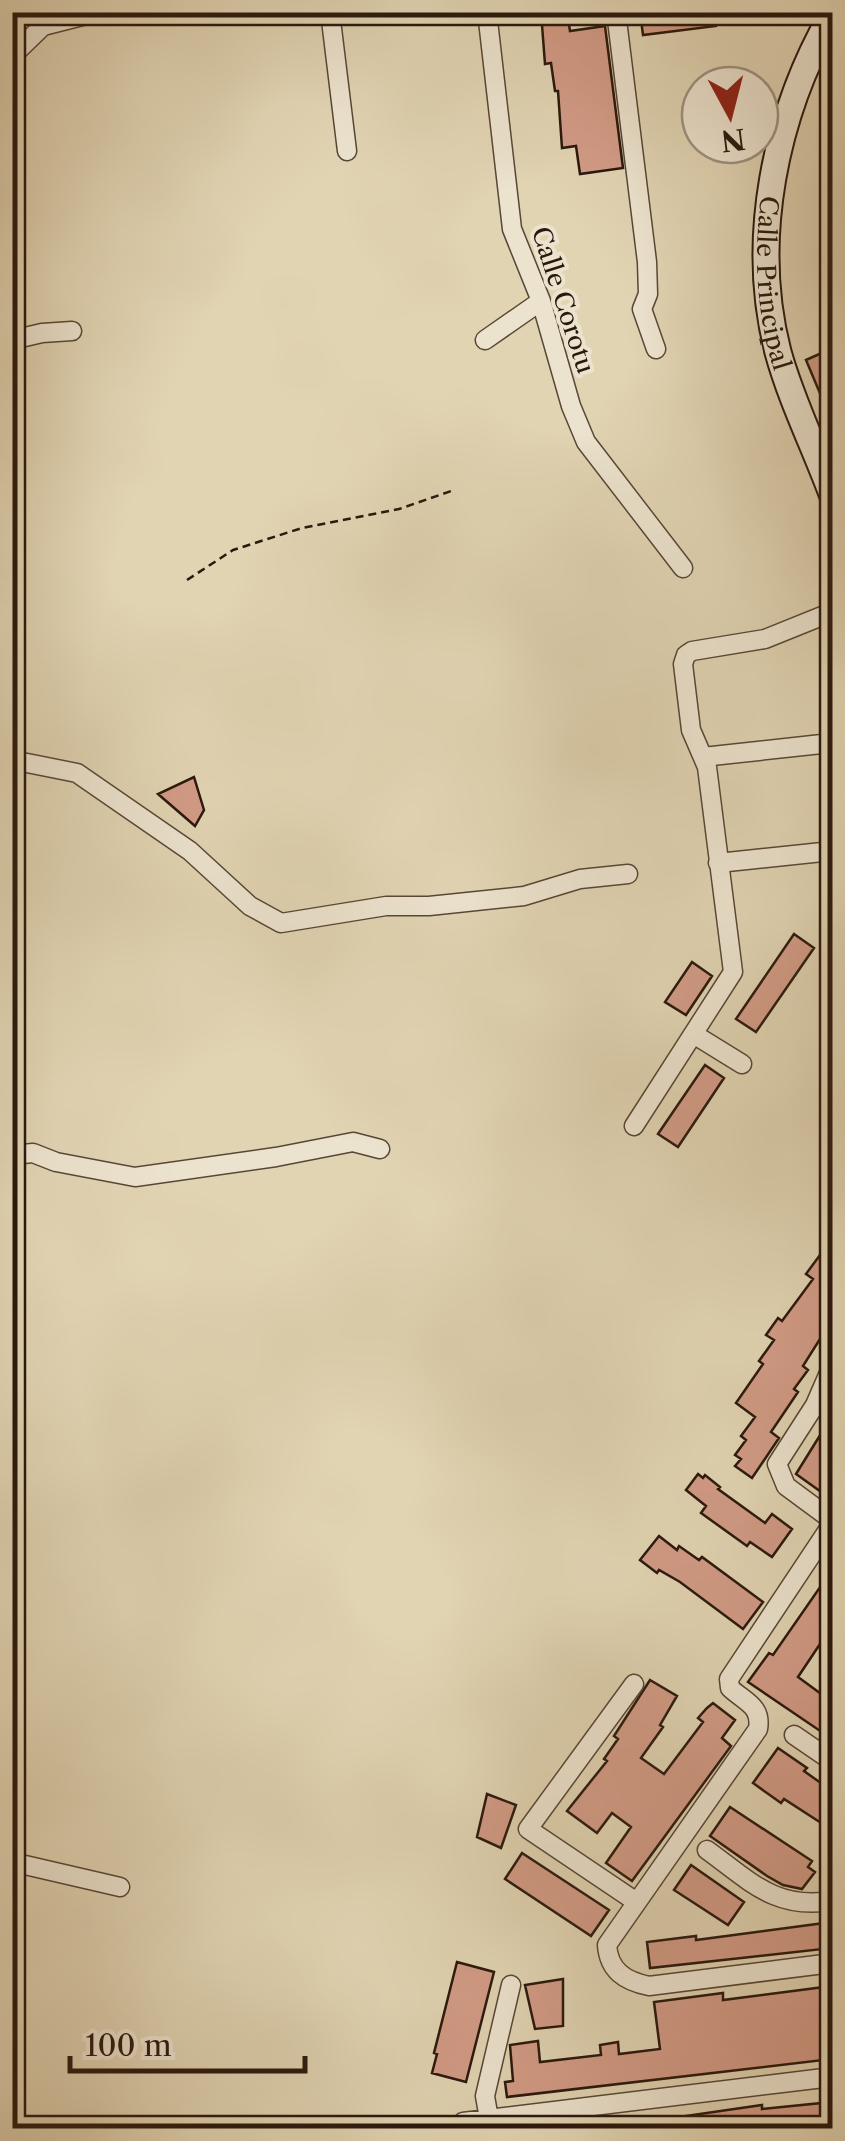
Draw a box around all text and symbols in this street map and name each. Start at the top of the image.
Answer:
north arrow [680,65,780,165]
text: N [719,121,747,158]
street label: Calle Principal [750,194,798,374]
street label: Calle Corotu [525,223,601,377]
scale bar [70,2011,305,2073]
text: 100 m [85,2027,172,2064]

